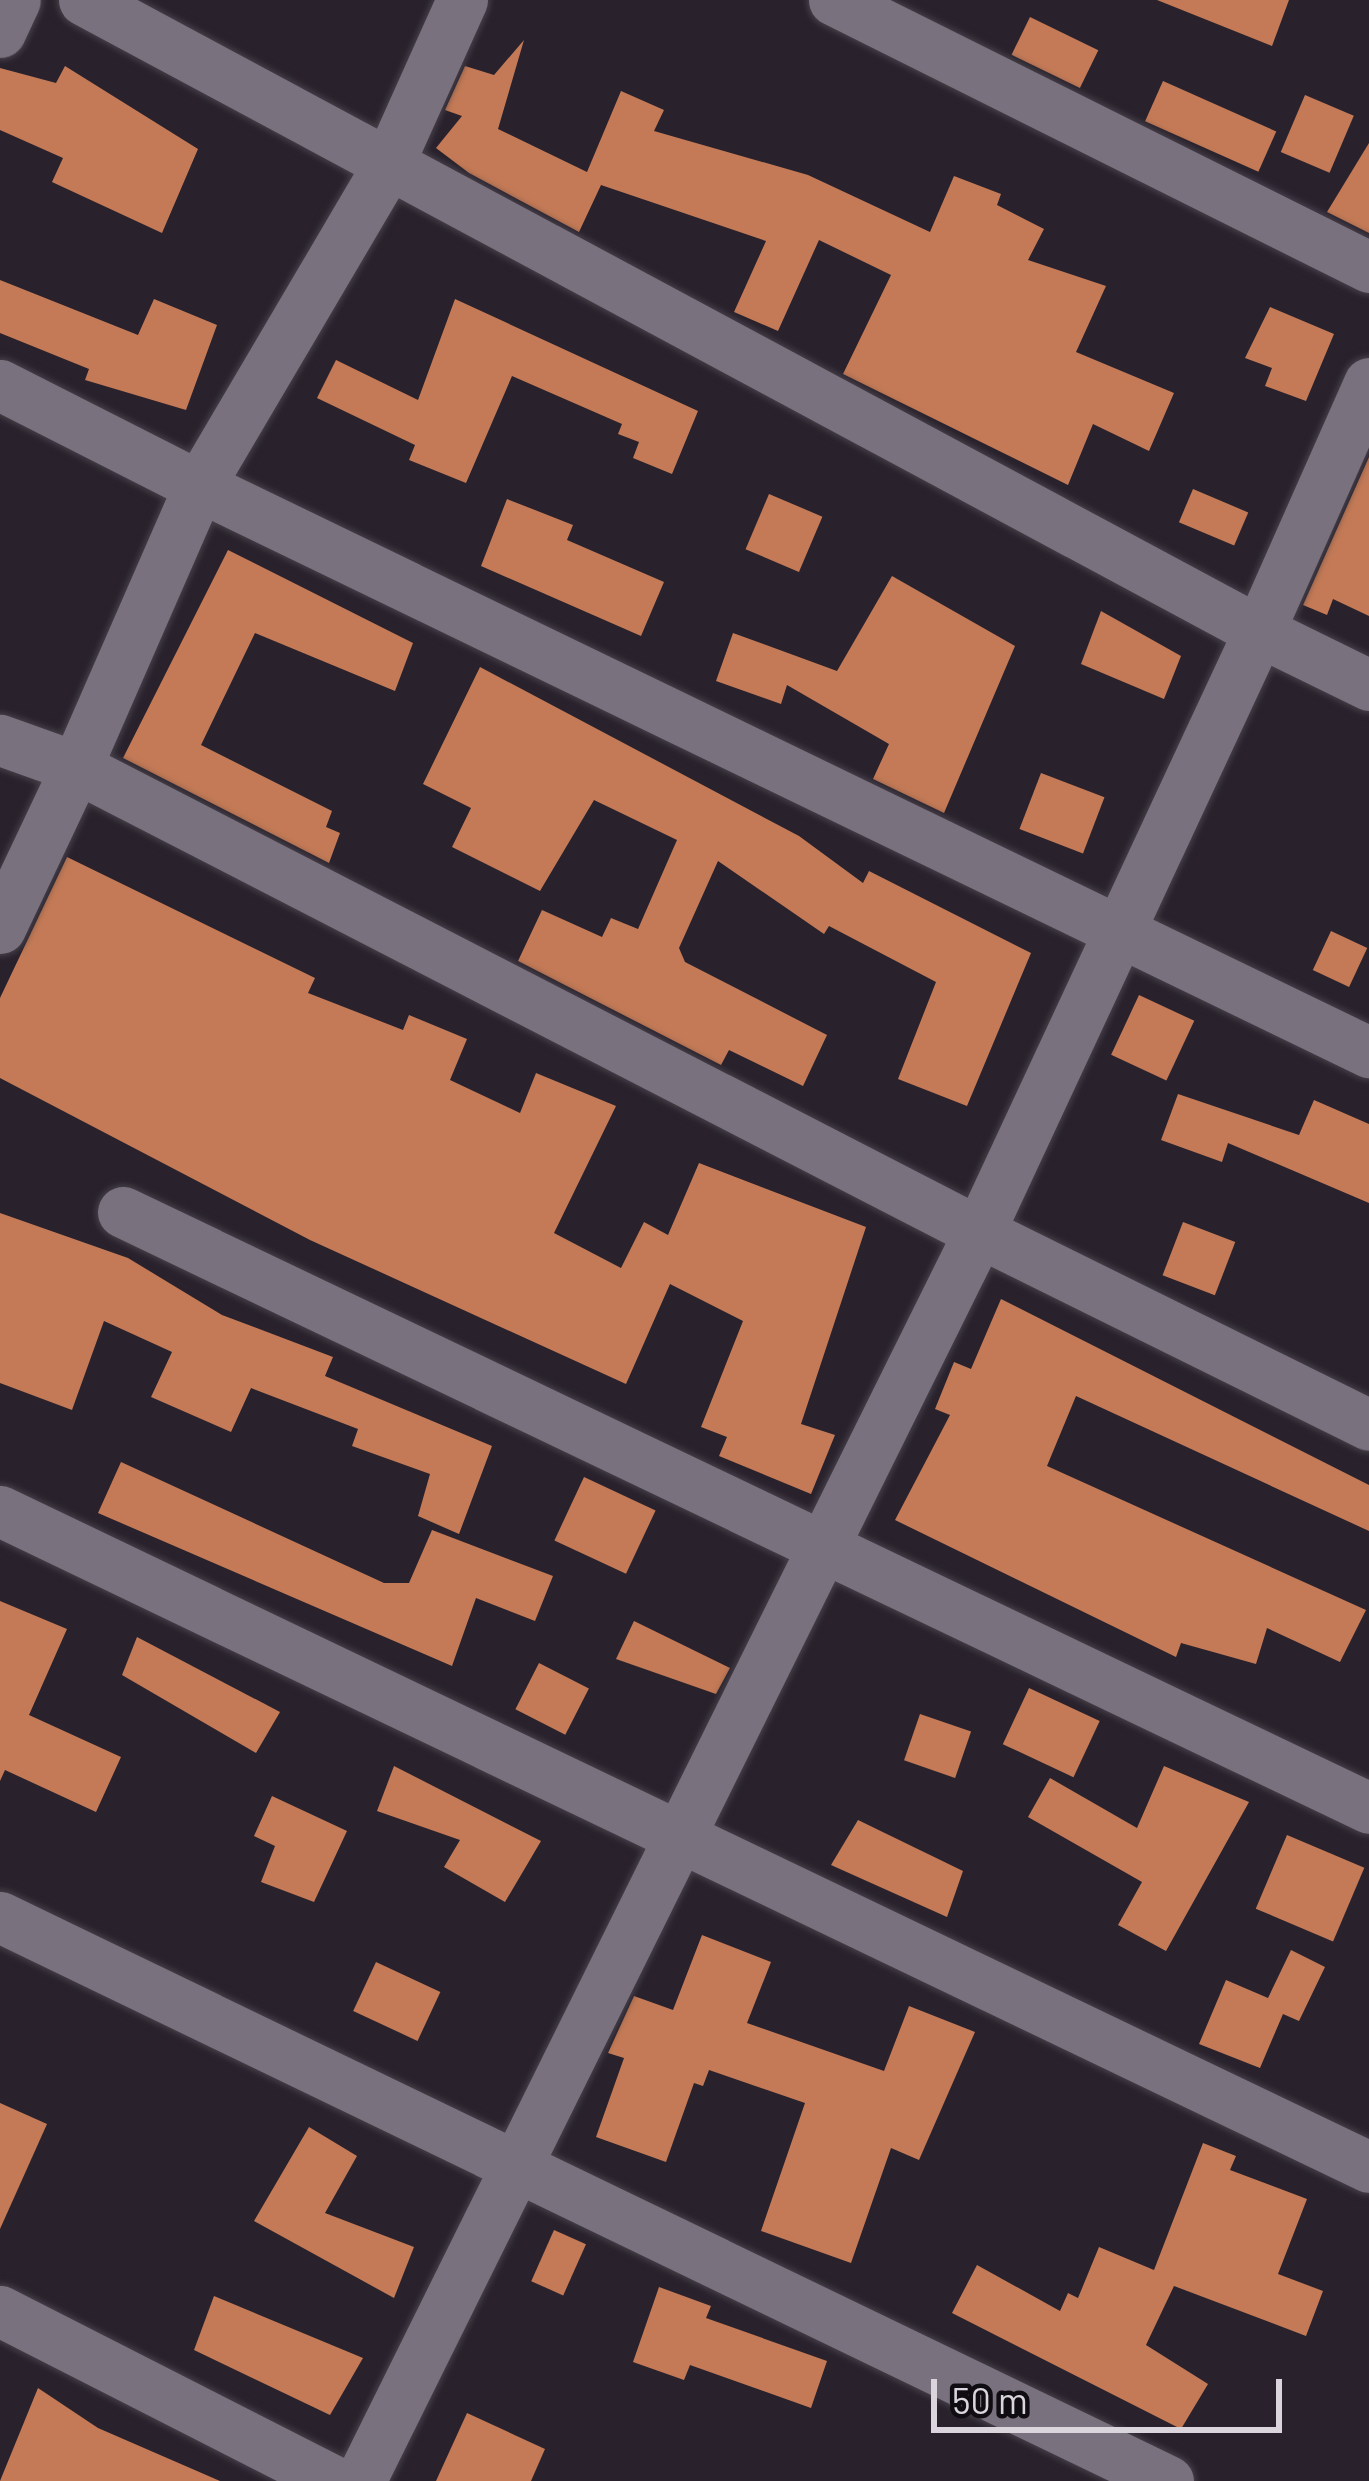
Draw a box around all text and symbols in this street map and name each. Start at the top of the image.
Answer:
scale bar [937,2355,1288,2429]
text: 50 m [952,2378,1028,2421]

